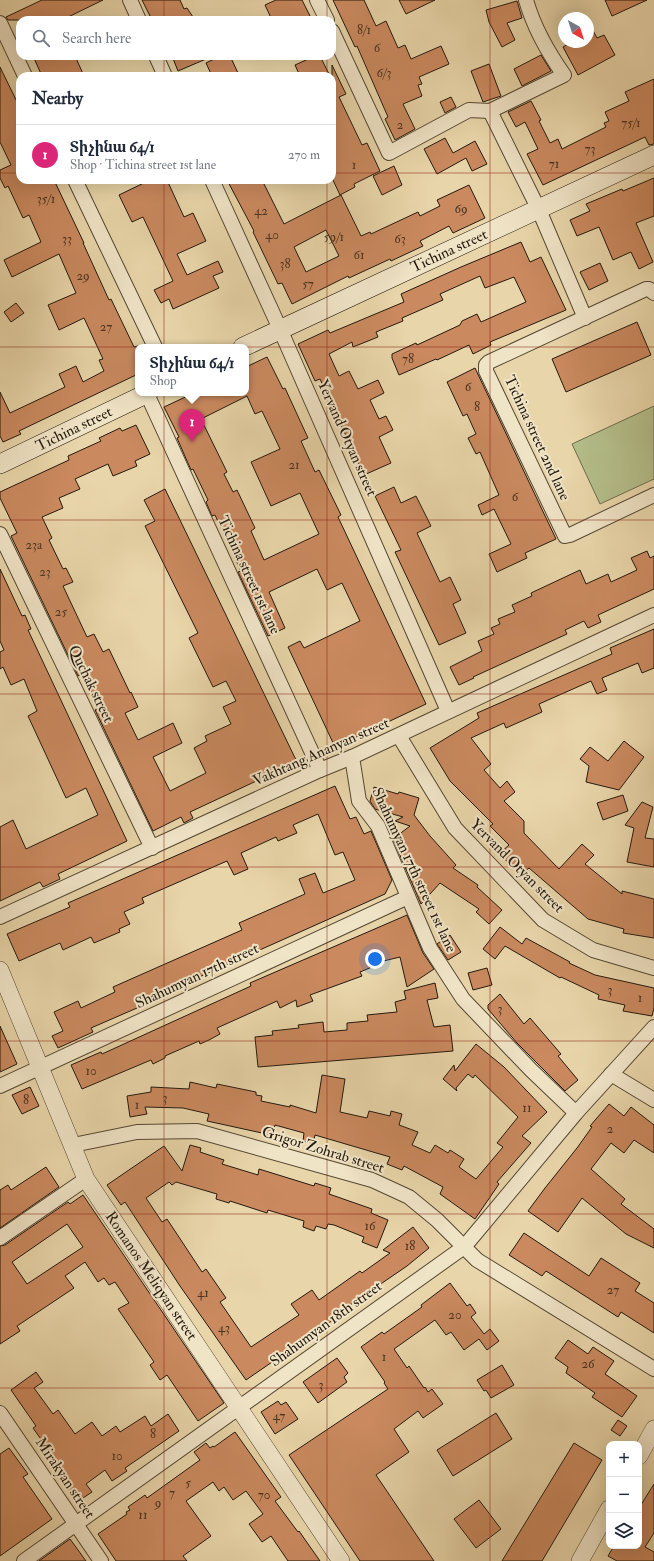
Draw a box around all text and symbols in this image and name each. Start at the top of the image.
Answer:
north arrow [558,12,594,48]
search box [16,16,336,60]
house number: 8/1 [357,22,371,38]
icon: search [30,27,52,49]
text: Search here [62,29,131,48]
house number: 6 [374,40,382,56]
house number: 6/3 [377,65,391,81]
text: Nearby [32,88,83,109]
house number: 75/1 [621,115,641,131]
house number: 2 [397,117,404,133]
text: Տիչինա 64/1 [70,138,155,157]
house number: 73 [585,141,595,157]
text: 1 [43,147,47,163]
text: 270 m [288,147,320,163]
house number: 71 [549,156,560,172]
text: Shop · Tichina street 1st lane [70,157,216,173]
house number: 1 [352,157,357,173]
house number: 35/1 [37,191,56,207]
house number: 69 [454,201,468,217]
house number: 42 [254,203,268,219]
street label: Tichina street [407,225,491,277]
house number: 40 [265,227,279,243]
house number: 59/1 [324,229,345,245]
house number: 33 [62,231,72,247]
house number: 63 [394,231,406,247]
house number: 61 [353,247,365,263]
house number: 38 [279,256,291,272]
house number: 29 [76,268,90,284]
house number: 57 [302,276,314,292]
house number: 27 [100,319,112,335]
popup [135,344,249,396]
house number: 78 [402,351,414,367]
text: Տիչինա 64/1 [150,354,234,373]
street label: Tichina street 2nd lane [500,372,574,504]
text: Shop [150,373,177,389]
street label: Yervand Otyan street [313,377,381,499]
house number: 6 [465,379,473,395]
house number: 8 [474,399,480,415]
street label: Tichina street [33,402,115,456]
pin: 1 [179,409,205,442]
house number: 21 [288,457,300,473]
house number: 6 [512,489,520,505]
street label: Tichina street 1st lane [213,513,285,637]
house number: 23a [26,537,43,553]
house number: 23 [39,564,51,580]
house number: 25 [55,604,67,620]
street label: Quchak street [64,642,118,726]
street label: Vakhtang Ananyan street [250,713,392,791]
street label: Shahumyan 17th street 1st lane [367,785,461,955]
street label: Yervand Otyan street [466,815,568,917]
street label: Shahumyan 17th street [132,939,262,1013]
your location [365,949,385,969]
house number: 3 [608,982,613,998]
house number: 1 [638,990,643,1006]
house number: 3 [498,1001,503,1017]
house number: 10 [85,1063,97,1079]
house number: 3 [163,1090,168,1106]
house number: 8 [23,1092,29,1108]
house number: 1 [135,1097,140,1113]
house number: 11 [522,1100,532,1116]
house number: 2 [607,1121,614,1137]
street label: Grigor Zohrab street [259,1122,387,1178]
street label: Romanos Meliqyan street [101,1208,201,1344]
house number: 16 [364,1218,377,1234]
house number: 18 [405,1238,415,1254]
street label: Shahumyan 18th street [266,1277,386,1371]
house number: 27 [607,1282,619,1298]
house number: 41 [197,1285,209,1301]
house number: 20 [448,1307,462,1323]
house number: 43 [218,1320,230,1336]
house number: 1 [382,1349,386,1365]
house number: 26 [581,1356,596,1372]
house number: 3 [319,1377,324,1393]
house number: 47 [273,1408,285,1424]
house number: 8 [150,1426,156,1442]
street label: Mirakyan street [31,1434,99,1522]
map controls [606,1441,642,1549]
button: + [606,1441,642,1477]
house number: 10 [111,1448,123,1464]
house number: 5 [185,1475,191,1491]
button: − [606,1477,642,1513]
house number: 7 [169,1485,175,1501]
house number: 70 [258,1487,270,1503]
house number: 9 [154,1495,161,1511]
house number: 11 [138,1507,148,1523]
button: layers [606,1513,642,1549]

